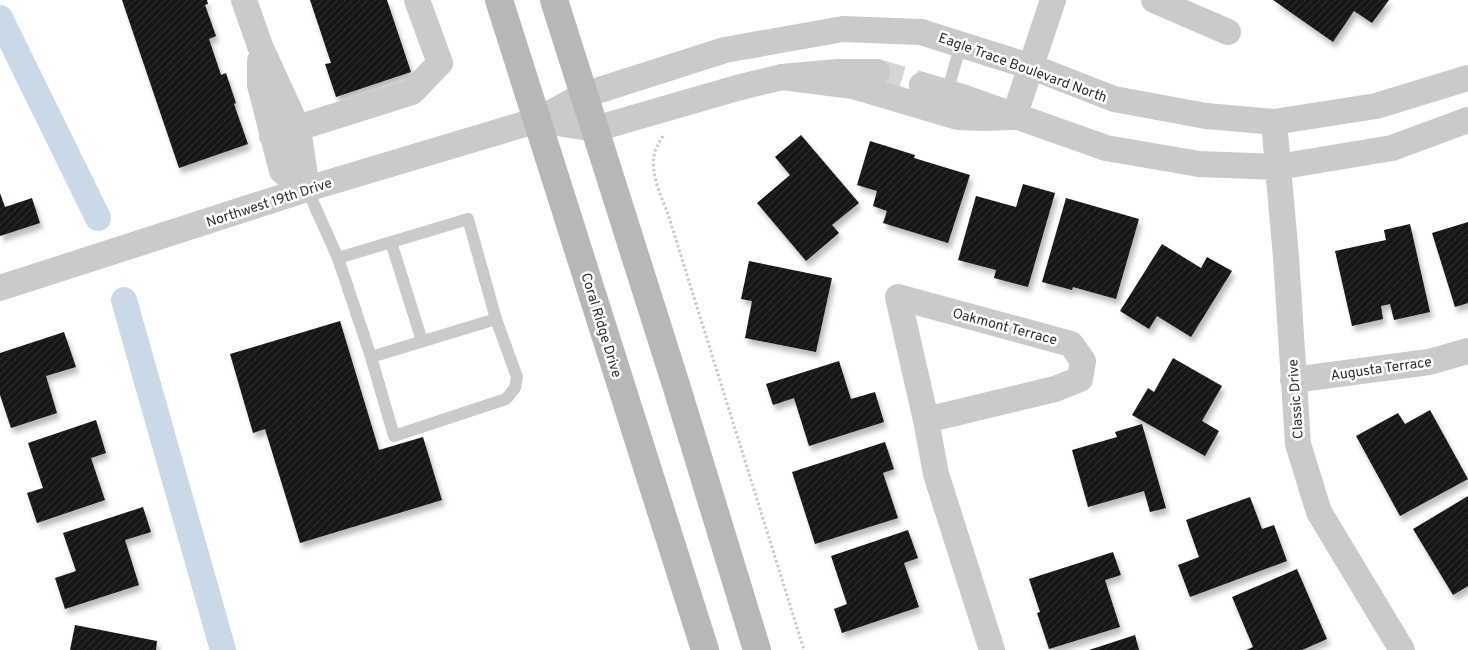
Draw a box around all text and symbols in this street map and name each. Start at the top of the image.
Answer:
street label: Eagle Trace Boulevard North [936,30,1109,107]
street label: Northwest 19th Drive [204,175,335,232]
street label: Coral Ridge Drive [577,271,625,380]
street label: Oakmont Terrace [950,305,1059,350]
street label: Augusta Terrace [1330,354,1433,385]
street label: Classic Drive [1285,358,1308,440]

